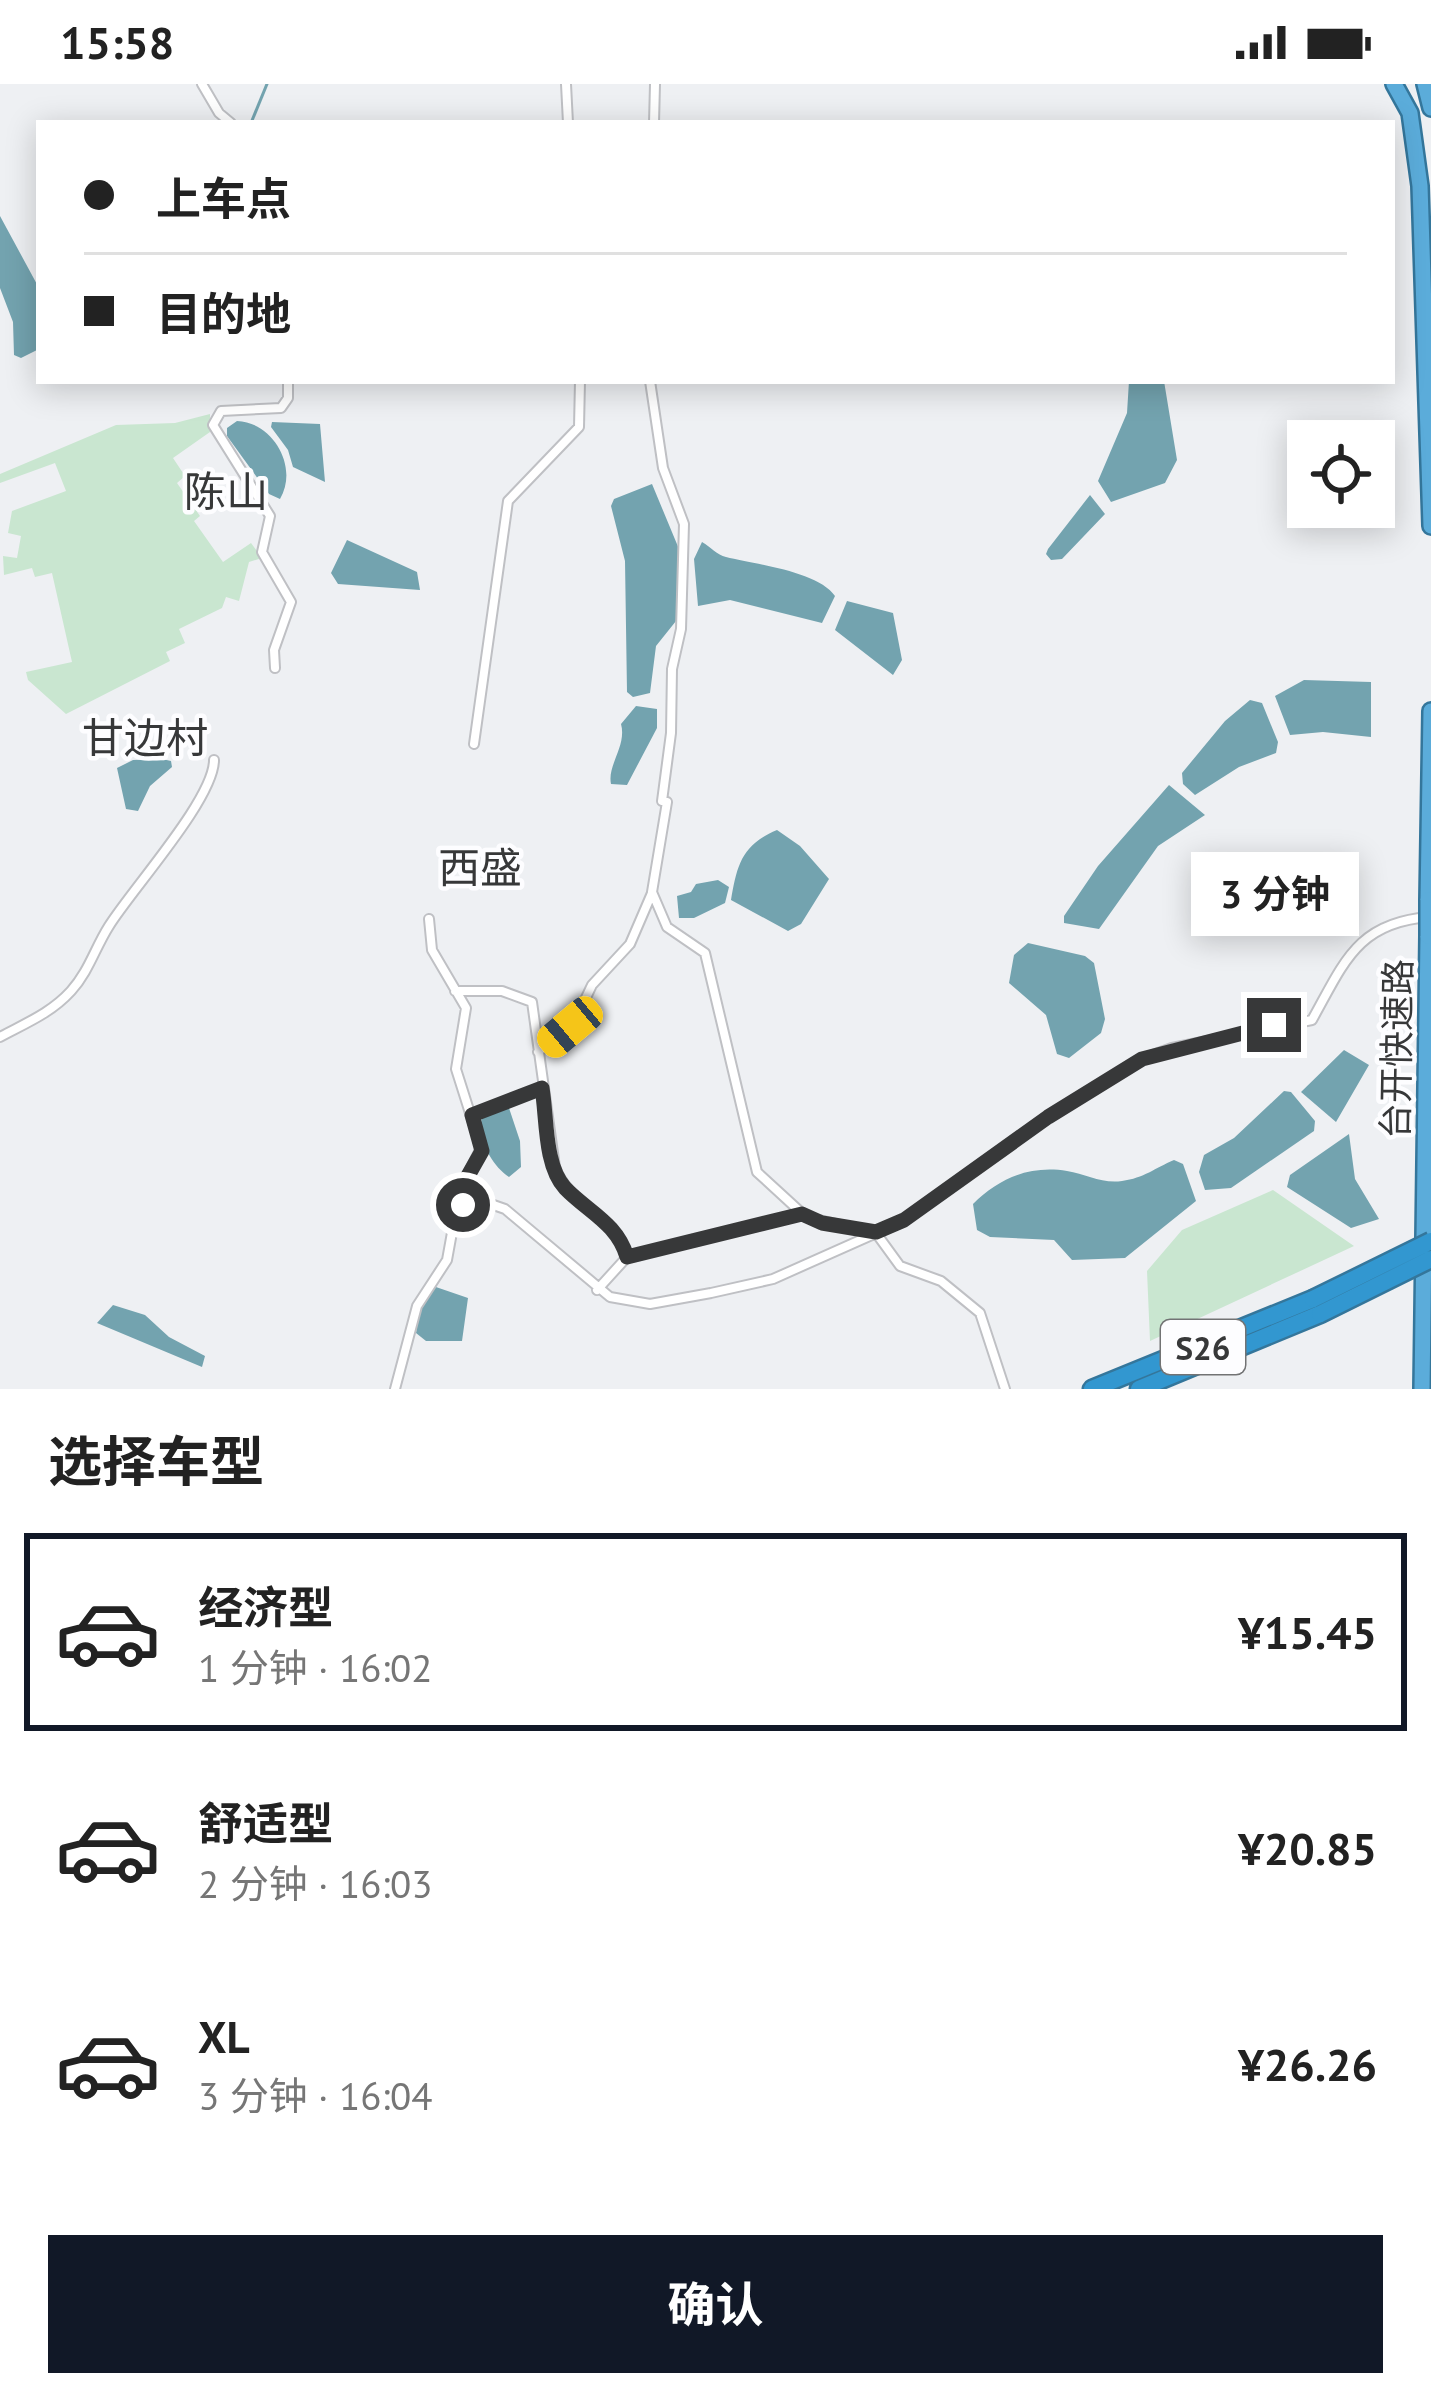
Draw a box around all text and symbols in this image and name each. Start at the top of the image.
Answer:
text: 15:58 [60,13,174,71]
text: 上车点 [156,169,291,227]
text: 目的地 [156,284,291,342]
map controls [1287,420,1395,528]
button: locate [1287,420,1395,528]
district label: 陈山 [184,464,268,519]
district label: 甘边村 [82,710,208,765]
district label: 西盛 [438,840,522,895]
callout: 3 分钟 [1190,851,1358,935]
text: 3 分钟 [1220,868,1330,919]
street label: 台开快速路 [1371,959,1421,1139]
car [531,990,609,1064]
route end [1247,998,1301,1052]
route start [436,1178,490,1232]
road number: S26 [1161,1320,1245,1374]
text: 选择车型 [48,1426,264,1496]
icon: car [54,1578,162,1686]
text: 经济型 [198,1578,333,1636]
text: ¥15.45 [1238,1603,1377,1661]
text: 1 分钟 · 16:02 [198,1642,432,1693]
icon: car [54,1794,162,1902]
text: 舒适型 [198,1794,333,1852]
text: ¥20.85 [1238,1819,1377,1877]
text: 2 分钟 · 16:03 [198,1858,432,1909]
text: XL [198,2007,250,2065]
icon: car [54,2010,162,2118]
text: ¥26.26 [1238,2035,1377,2093]
text: 3 分钟 · 16:04 [198,2070,432,2121]
button: 确认 [48,2235,1383,2373]

